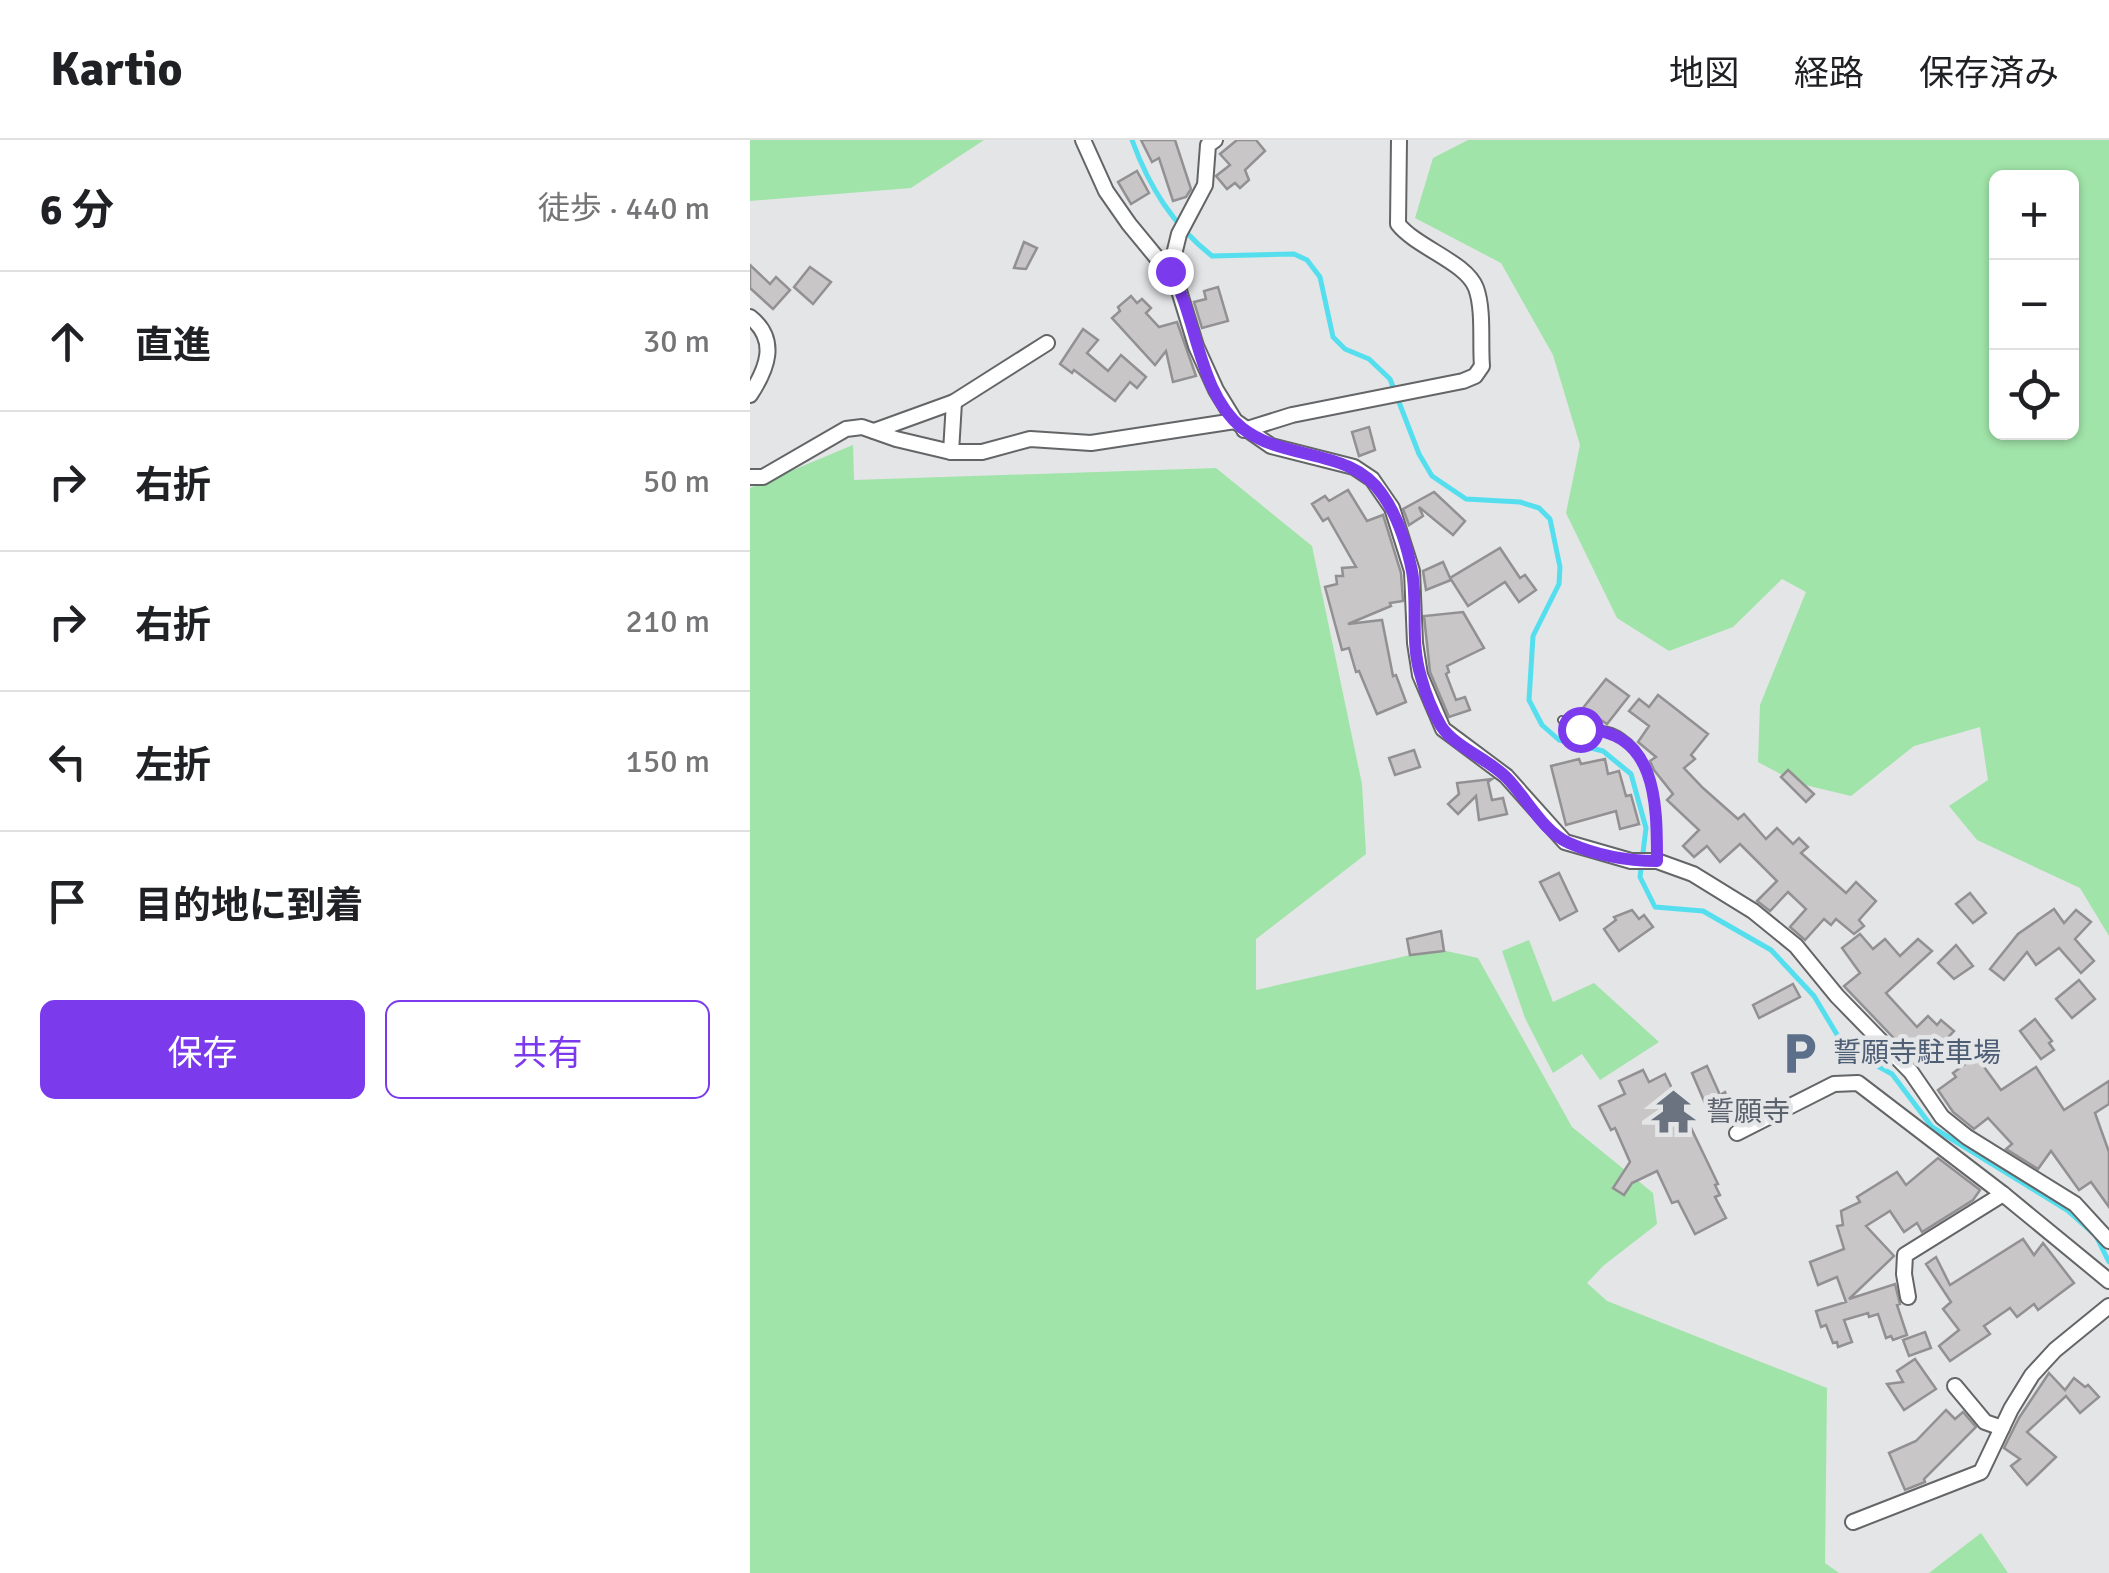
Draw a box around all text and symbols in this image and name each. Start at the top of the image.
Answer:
text: Kartio [50,40,183,99]
text: 地図 [1669,52,1739,95]
text: 経路 [1794,52,1864,95]
text: 保存済み [1919,52,2059,95]
map controls [1989,170,2079,440]
button: + [1989,170,2079,260]
text: 6 分 [40,185,114,236]
text: 徒歩 · 440 m [538,189,710,228]
route end [1148,249,1194,295]
button: − [1989,260,2079,350]
icon: ahead [40,314,95,369]
text: 直進 [135,322,211,369]
text: 30 m [643,322,710,361]
button: locate [1989,350,2079,440]
icon: right [40,454,95,509]
text: 右折 [135,462,211,509]
text: 50 m [643,462,710,501]
icon: right [40,594,95,649]
text: 右折 [135,602,211,649]
text: 210 m [626,602,710,641]
route start [1558,707,1604,753]
icon: left [40,734,95,789]
text: 左折 [135,742,211,789]
text: 150 m [626,742,710,781]
icon: arrive [40,874,95,929]
text: 目的地に到着 [135,882,363,929]
button: 保存 [40,1000,365,1099]
button: 共有 [385,1000,710,1099]
parking icon: 誓願寺駐車場 [1776,1029,1824,1077]
place label: 誓願寺駐車場 [1833,1036,2001,1070]
temple icon: 誓願寺 [1649,1088,1697,1136]
place label: 誓願寺 [1706,1095,1790,1129]

